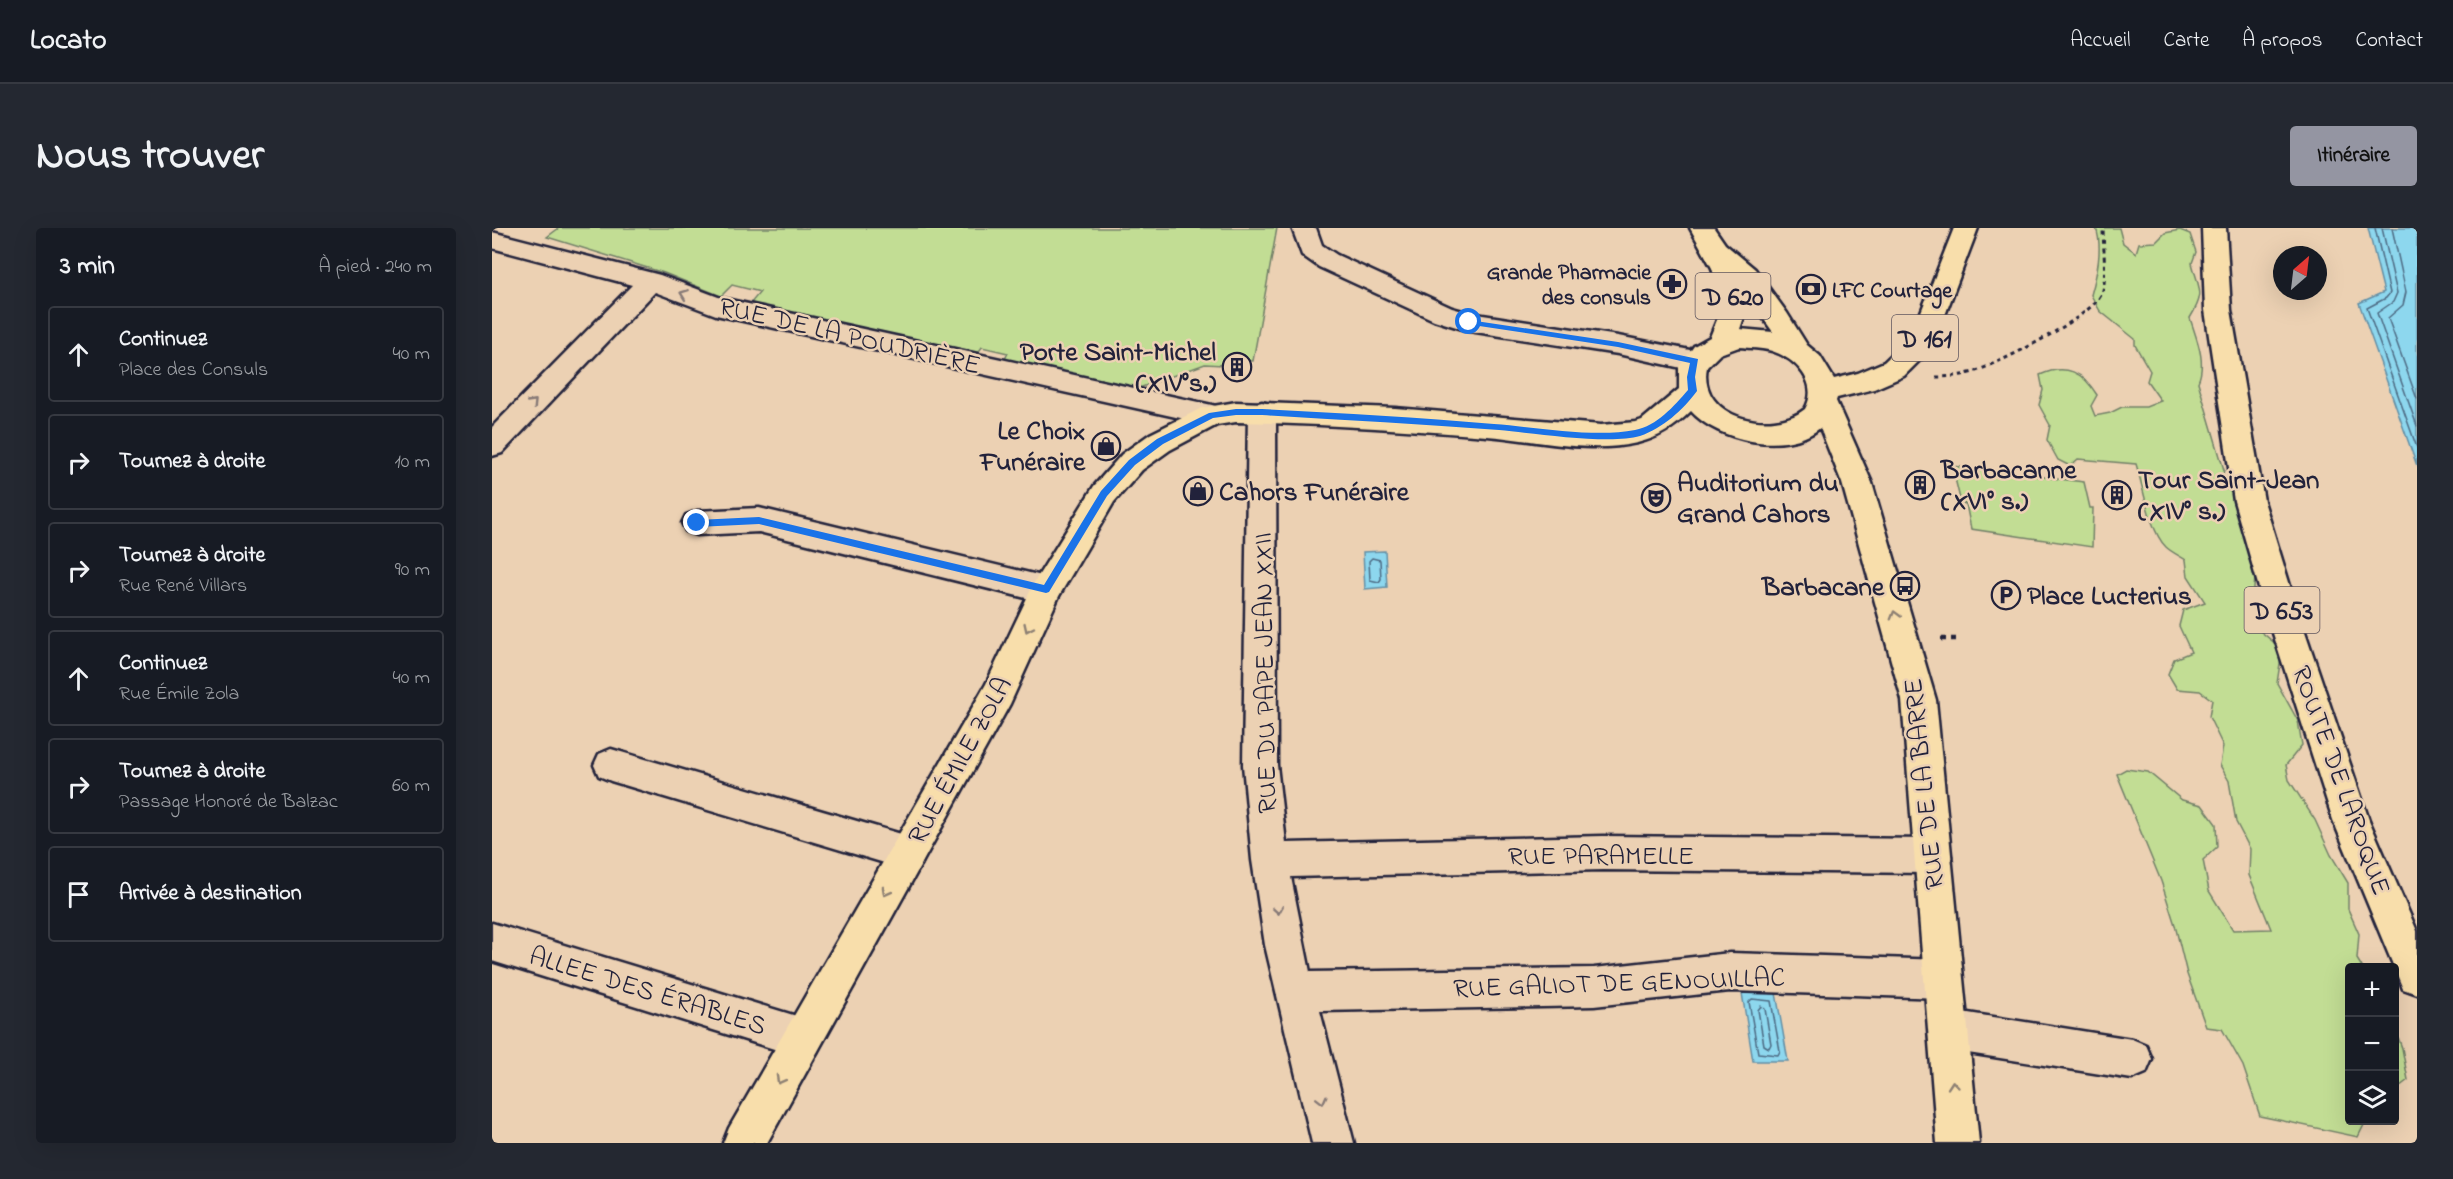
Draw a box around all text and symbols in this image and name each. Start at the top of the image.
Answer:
text: Locato [30,21,106,62]
text: Accueil [2070,26,2131,56]
text: Carte [2164,26,2209,56]
text: À propos [2242,26,2322,56]
text: Contact [2355,26,2423,56]
text: Nous trouver [36,126,264,187]
button: Itinéraire [2290,126,2417,186]
north arrow [2273,246,2327,300]
text: 3 min [60,248,115,286]
text: À pied · 240 m [318,253,432,282]
place label: Grande Pharmacie des consuls [1487,258,1652,315]
pharmacy icon: Grande Pharmacie des consuls [1656,268,1688,300]
road number: D 620 [1696,273,1770,319]
bank icon: LFC Courtage [1795,273,1827,305]
place label: LFC Courtage [1832,276,1953,309]
one-way arrow [680,288,690,301]
street label: RUE DE LA POUDRIÈRE [715,288,984,387]
route start [1455,308,1481,334]
road number: D 161 [1892,315,1958,361]
text: Continuez [119,324,207,356]
place label: Porte Saint-Michel (XIV°s.) [1020,334,1216,404]
icon: ahead [62,338,95,371]
text: 40 m [393,340,430,369]
building icon: Porte Saint-Michel (XIV°s.) [1221,351,1253,383]
text: Place des Consuls [119,356,268,385]
one-way arrow [525,400,536,411]
place label: Le Choix Funéraire [978,413,1086,483]
shop icon: Le Choix Funéraire [1090,430,1122,462]
icon: right [62,446,95,479]
text: Tournez à droite [119,446,265,478]
text: 10 m [394,448,430,477]
place label: Barbacanne (XVI° s.) [1939,452,2077,522]
place label: Tour Saint-Jean (XIV° s.) [2138,462,2319,532]
place label: Auditorium du Grand Cahors [1677,465,1839,535]
building icon: Barbacanne (XVI° s.) [1904,469,1936,501]
place label: Cahors Funéraire [1219,474,1410,513]
shop icon: Cahors Funéraire [1182,475,1214,507]
building icon: Tour Saint-Jean (XIV° s.) [2101,479,2133,511]
theatre icon: Auditorium du Grand Cahors [1640,482,1672,514]
route end [683,509,709,535]
street label: RUE DU PAPE JEAN XXII [1245,532,1288,814]
text: Tournez à droite [119,540,265,572]
icon: right [62,554,95,587]
text: 90 m [395,556,430,585]
place label: Barbacane [1760,569,1885,608]
bus stop icon: Barbacane [1889,570,1921,602]
text: Rue René Villars [119,572,247,601]
place label: Place Lucterius [2027,578,2192,617]
parking icon: Place Lucterius [1990,579,2022,611]
road number: D 653 [2244,587,2320,633]
one-way arrow [1890,610,1902,620]
one-way arrow [1024,622,1036,633]
text: Continuez [119,648,207,680]
street label: ROUTE DE LAROQUE [2280,661,2399,901]
icon: ahead [62,662,95,695]
text: 40 m [393,664,430,693]
street label: RUE ÉMILE ZOLA [899,670,1023,852]
street label: RUE DE LA BARRE [1895,676,1956,891]
text: Rue Émile Zola [119,680,239,709]
text: Tournez à droite [119,756,265,788]
icon: right [62,770,95,803]
text: 60 m [392,772,430,801]
text: Passage Honoré de Balzac [119,788,338,817]
street label: RUE PARAMELLE [1508,838,1694,877]
icon: arrive [62,878,95,911]
text: Arrivée à destination [119,878,302,910]
one-way arrow [882,886,893,896]
one-way arrow [1271,905,1284,915]
street label: ALLEE DES ÉRABLES [524,938,771,1047]
street label: RUE GALIOT DE GENOUILLAC [1453,959,1786,1010]
map controls [2345,963,2399,1125]
button: + [2345,963,2399,1017]
button: − [2345,1017,2399,1071]
button: layers [2345,1071,2399,1125]
one-way arrow [775,1074,787,1084]
one-way arrow [1947,1080,1960,1089]
one-way arrow [1315,1094,1327,1105]

